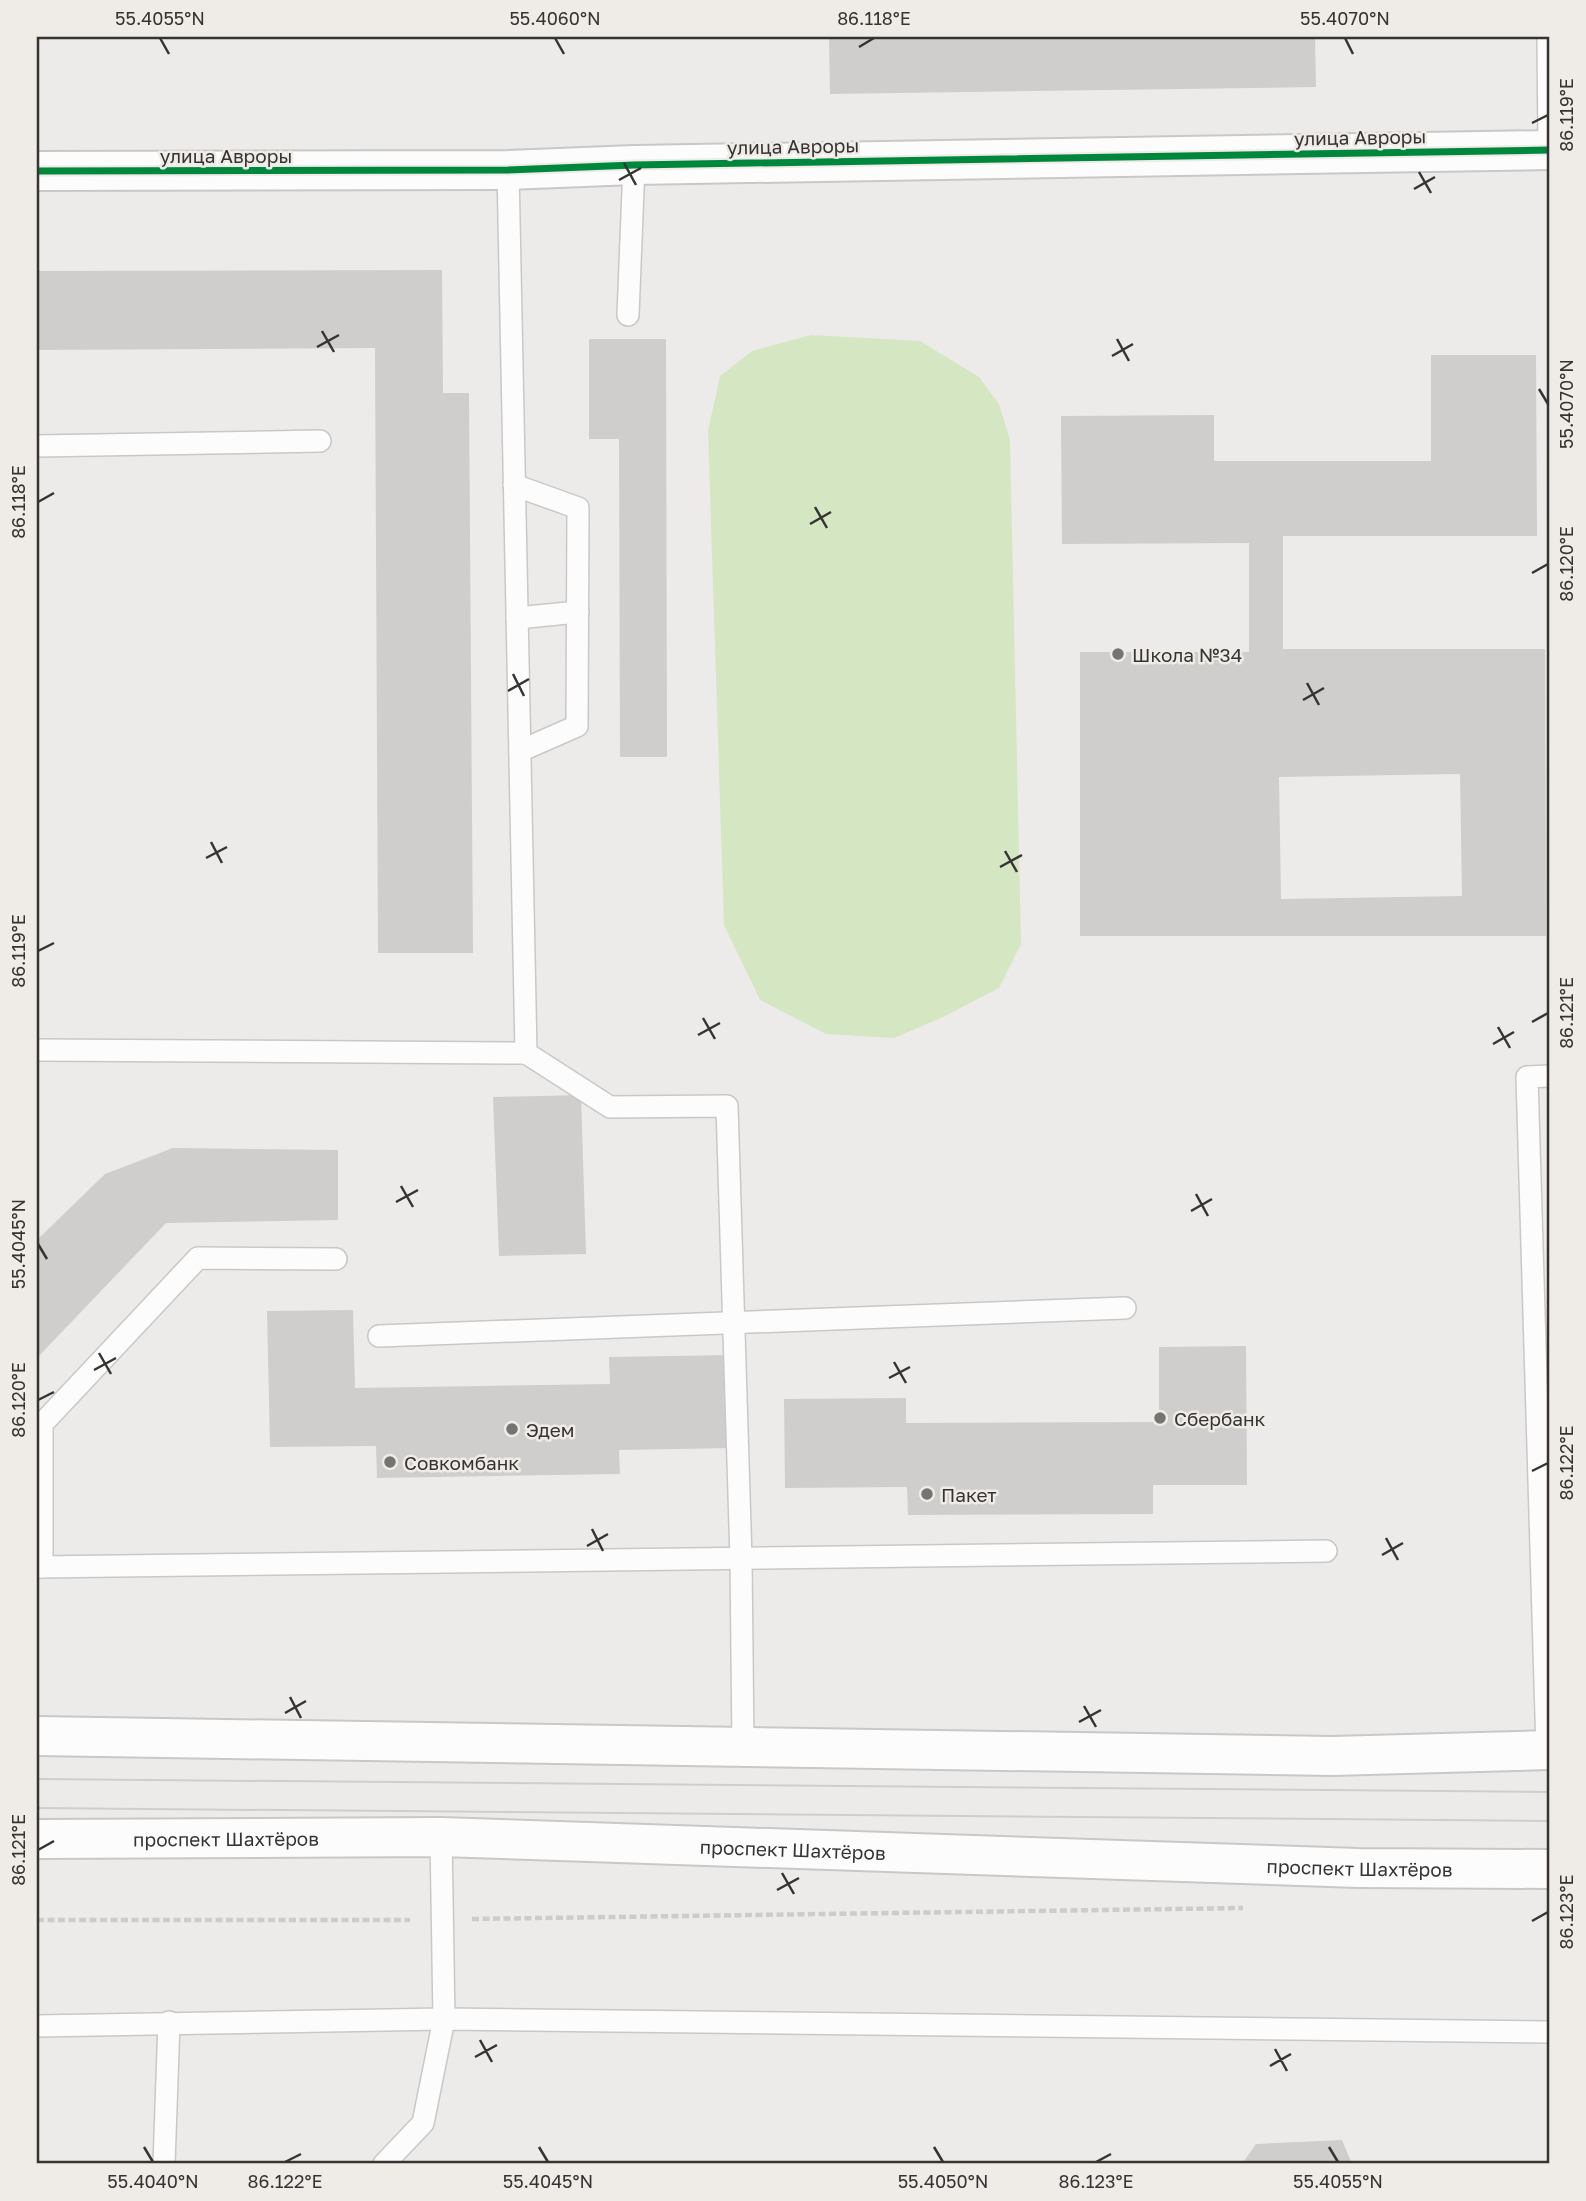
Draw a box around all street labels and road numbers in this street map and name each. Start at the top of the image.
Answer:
street label: улица Авроры [1294,124,1426,150]
street label: улица Авроры [727,133,859,159]
street label: улица Авроры [160,144,292,167]
street label: проспект Шахтёров [133,1826,319,1850]
street label: проспект Шахтёров [699,1834,886,1864]
street label: проспект Шахтёров [1266,1853,1453,1880]

